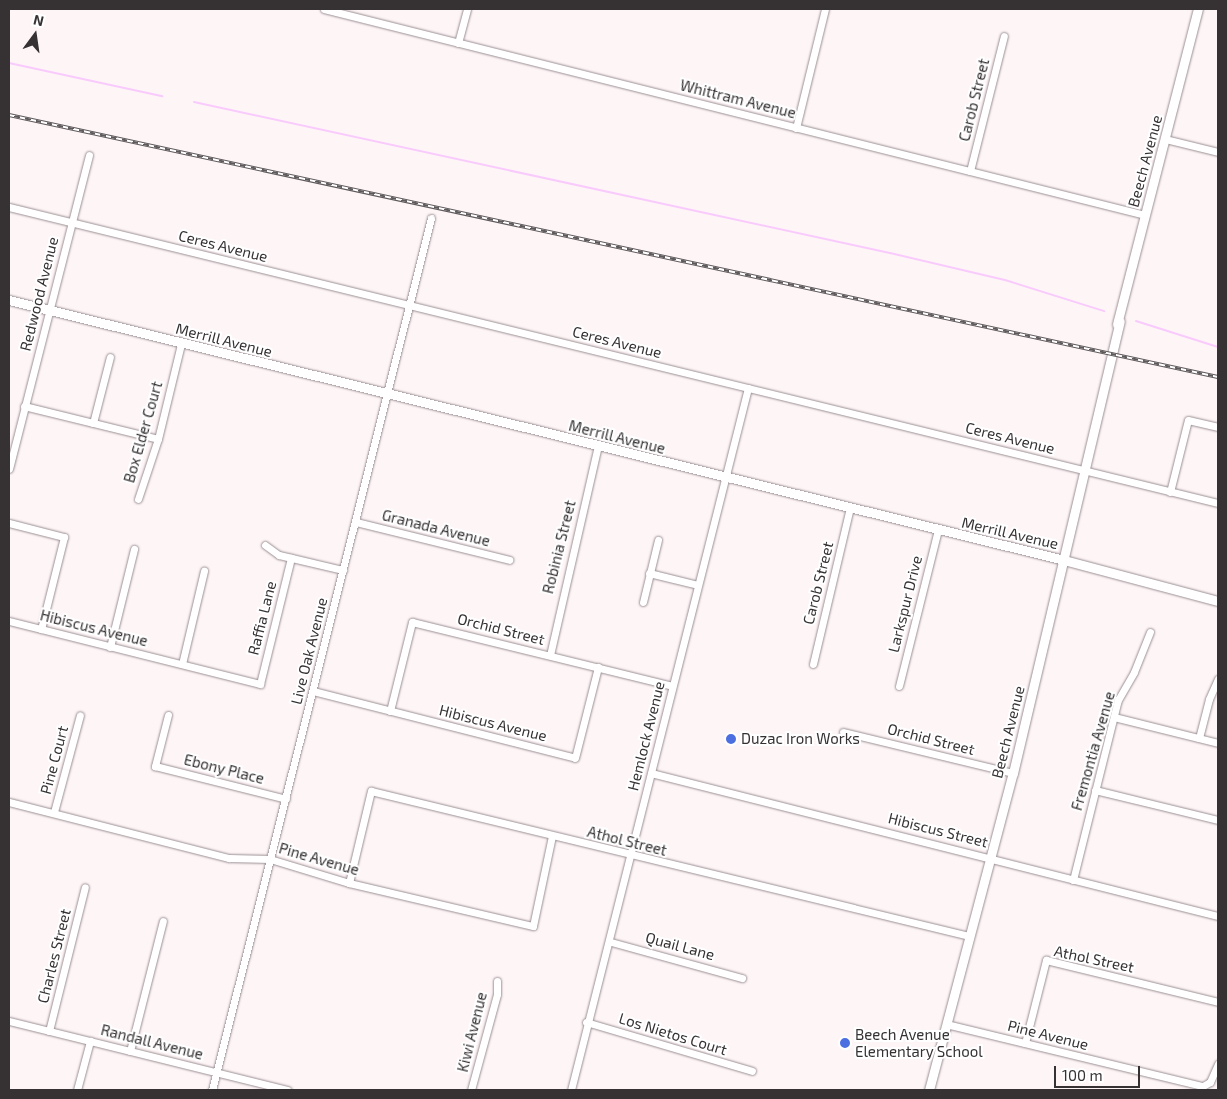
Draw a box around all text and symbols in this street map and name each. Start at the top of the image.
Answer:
north arrow [10,10,60,60]
text: N [32,10,46,29]
street label: Carob Street [955,57,993,143]
street label: Whittram Avenue [678,76,798,122]
street label: Beech Avenue [1124,113,1166,209]
street label: Ceres Avenue [176,226,270,266]
street label: Redwood Avenue [16,235,62,353]
street label: Merrill Avenue [174,319,274,361]
street label: Ceres Avenue [570,322,664,362]
street label: Box Elder Court [120,379,166,485]
street label: Merrill Avenue [567,416,667,458]
street label: Ceres Avenue [963,418,1057,458]
street label: Robinia Street [539,498,579,596]
street label: Granada Avenue [380,506,492,550]
street label: Merrill Avenue [960,513,1060,553]
street label: Carob Street [799,540,837,626]
street label: Larkspur Drive [884,554,926,654]
street label: Raffia Lane [244,579,280,657]
street label: Live Oak Avenue [287,595,331,707]
street label: Hibiscus Avenue [38,606,150,650]
street label: Orchid Street [456,609,546,649]
street label: Hemlock Avenue [624,679,668,793]
street label: Beech Avenue [988,684,1028,780]
street label: Fremontia Avenue [1067,689,1119,813]
street label: Hibiscus Avenue [437,701,549,745]
street label: Orchid Street [886,719,976,759]
street label: Pine Court [36,724,72,796]
place label: Duzac Iron Works [741,730,860,748]
marker: Duzac Iron Works [725,733,737,745]
street label: Ebony Place [182,750,266,788]
street label: Hibiscus Street [886,809,990,851]
street label: Athol Street [585,822,669,860]
street label: Pine Avenue [277,839,361,879]
street label: Charles Street [34,907,74,1005]
street label: Quail Lane [643,928,717,964]
street label: Athol Street [1052,942,1136,976]
street label: Kiwi Avenue [453,990,491,1074]
street label: Los Nietos Court [617,1009,729,1059]
street label: Pine Avenue [1006,1016,1090,1054]
street label: Randall Avenue [99,1020,205,1064]
place label: Beech Avenue Elementary School [855,1025,983,1060]
marker: Beech Avenue Elementary School [839,1037,851,1049]
scale bar [1057,1056,1143,1088]
text: 100 m [1062,1066,1103,1084]

